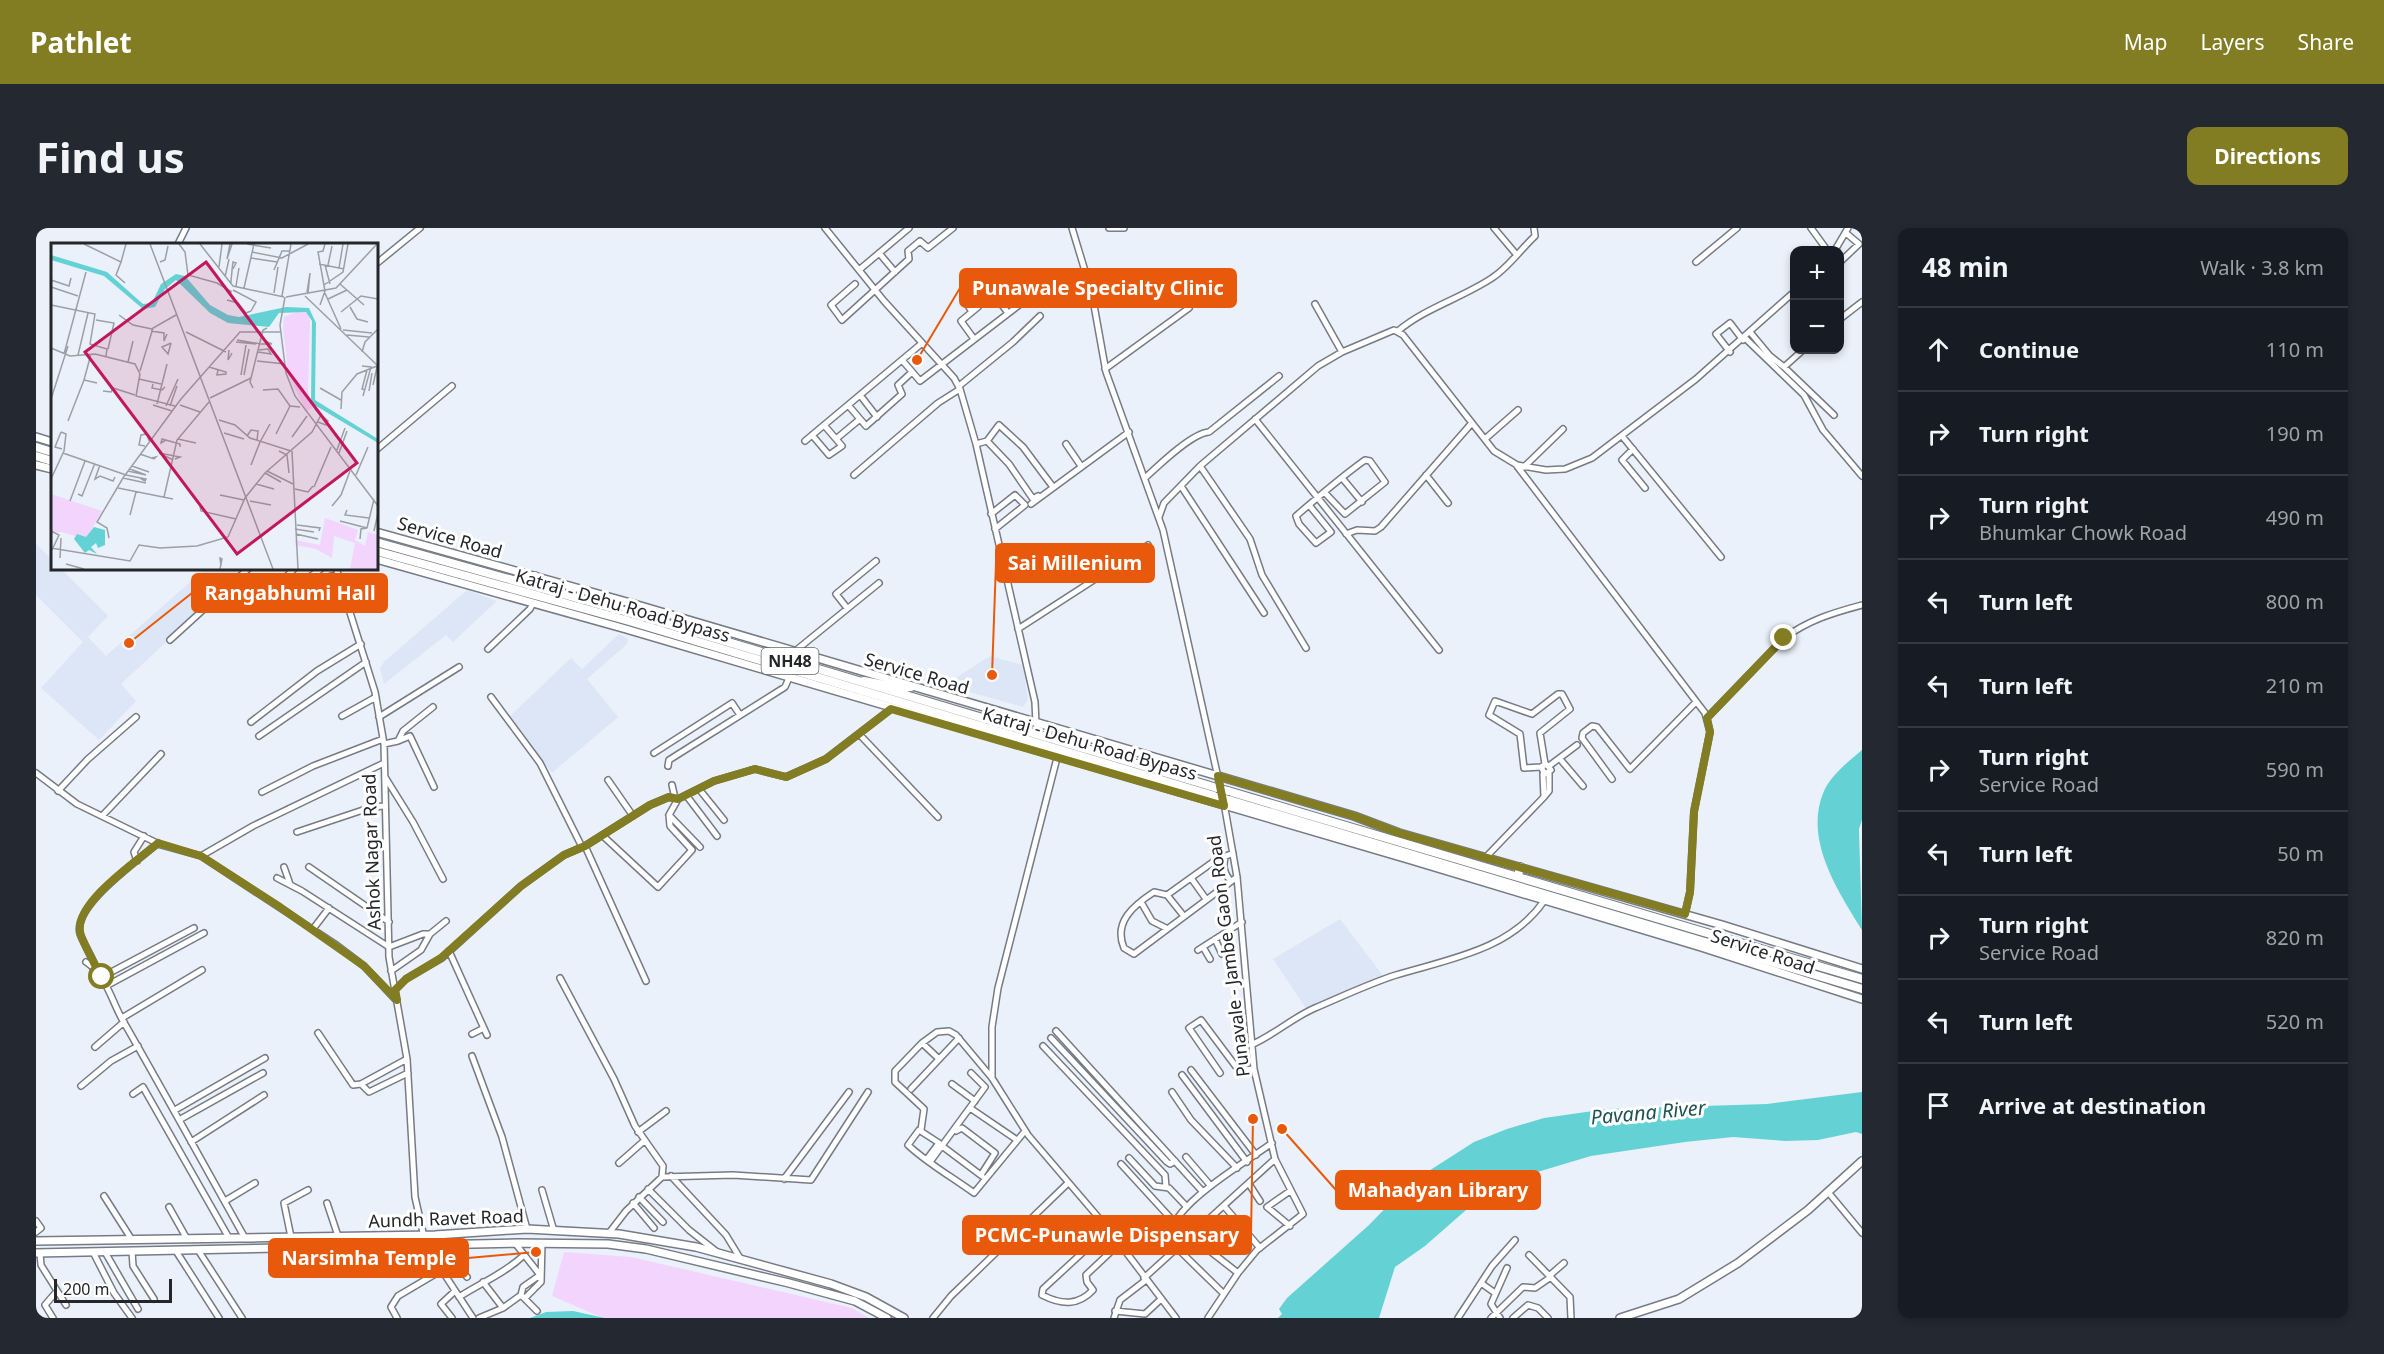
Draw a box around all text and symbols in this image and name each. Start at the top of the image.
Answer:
text: Pathlet [30,23,132,61]
text: Map [2124,28,2168,56]
text: Layers [2201,28,2265,56]
text: Share [2298,28,2354,56]
button: Directions [2187,127,2348,185]
text: Find us [36,128,185,185]
inset map [51,243,378,570]
map controls [1790,246,1844,354]
button: + [1790,246,1844,300]
text: 48 min [1922,249,2009,285]
text: Walk · 3.8 km [2200,254,2324,281]
callout: Punawale Specialty Clinic [960,269,1236,307]
text: Punawale Specialty Clinic [972,274,1224,301]
button: − [1790,300,1844,354]
icon: ahead [1922,333,1955,366]
text: Continue [1979,334,2079,364]
text: 110 m [2266,336,2324,363]
icon: right [1922,417,1955,450]
text: Turn right [1979,418,2089,448]
text: 190 m [2266,420,2324,447]
text: Turn right [1979,489,2089,519]
icon: right [1922,501,1955,534]
text: 490 m [2266,504,2324,531]
street label: Service Road [395,511,505,563]
text: Bhumkar Chowk Road [1979,519,2187,546]
callout: Sai Millenium [996,544,1154,582]
text: Sai Millenium [1008,549,1142,576]
street label: Katraj - Dehu Road Bypass [513,563,733,647]
callout: Rangabhumi Hall [192,574,387,612]
text: Rangabhumi Hall [204,579,376,606]
icon: left [1922,585,1955,618]
text: Turn left [1979,586,2073,616]
text: 800 m [2266,588,2324,615]
route end [1770,624,1796,650]
street label: Service Road [862,647,972,699]
road number: NH48 [762,648,819,674]
icon: left [1922,669,1955,702]
text: Turn left [1979,670,2073,700]
text: 210 m [2266,672,2324,699]
street label: Katraj - Dehu Road Bypass [980,701,1200,785]
text: Turn right [1979,741,2089,771]
icon: right [1922,753,1955,786]
text: 590 m [2266,756,2324,783]
text: Service Road [1979,771,2099,798]
street label: Ashok Nagar Road [356,773,386,931]
street label: Punavale - Jambe Gaon Road [1201,834,1255,1078]
icon: left [1922,837,1955,870]
text: Turn left [1979,838,2073,868]
text: 50 m [2277,840,2324,867]
text: Turn right [1979,909,2089,939]
icon: right [1922,921,1955,954]
street label: Service Road [1708,923,1818,979]
text: 820 m [2266,924,2324,951]
text: Service Road [1979,939,2099,966]
route start [88,963,114,989]
icon: left [1922,1005,1955,1038]
text: Turn left [1979,1006,2073,1036]
text: 520 m [2266,1008,2324,1035]
icon: arrive [1922,1089,1955,1122]
text: Arrive at destination [1979,1090,2206,1120]
water label: Pavana River [1589,1093,1708,1130]
callout: Mahadyan Library [1336,1171,1540,1209]
text: Mahadyan Library [1348,1176,1529,1203]
street label: Aundh Ravet Road [368,1203,524,1233]
callout: PCMC-Punawle Dispensary [963,1216,1251,1254]
text: PCMC-Punawle Dispensary [975,1221,1240,1248]
callout: Narsimha Temple [269,1239,468,1277]
text: Narsimha Temple [282,1244,457,1271]
scale bar [54,1276,172,1304]
text: 200 m [63,1278,110,1300]

